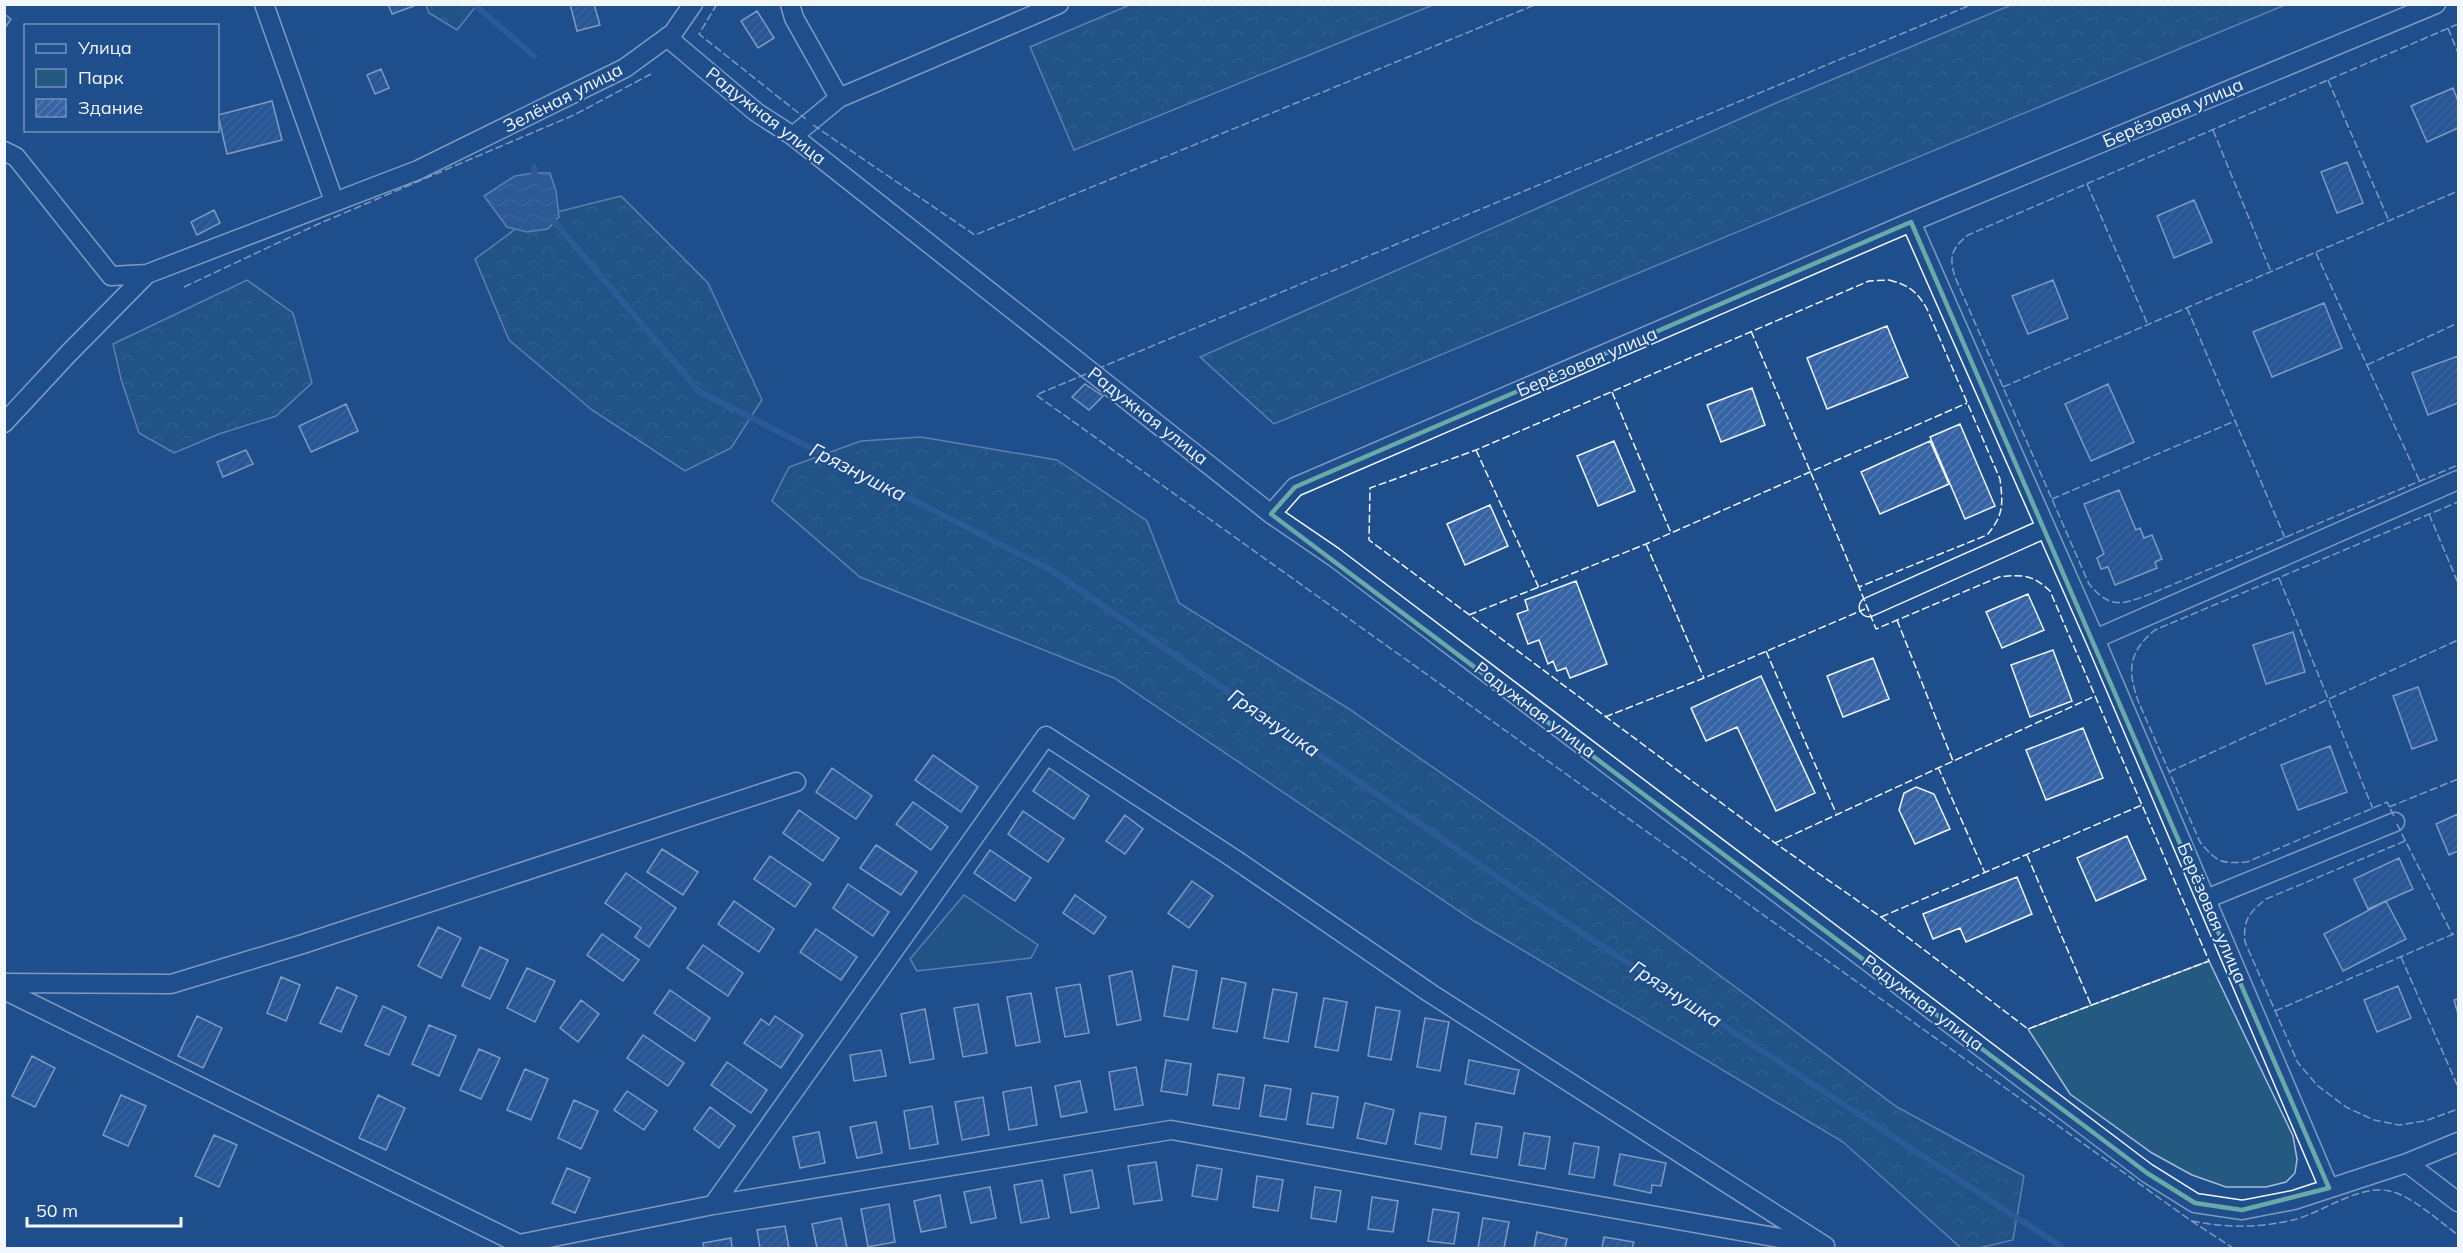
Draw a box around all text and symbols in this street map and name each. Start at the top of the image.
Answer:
legend [24,24,219,132]
text: Улица [77,36,132,59]
street label: Зелёная улица [499,58,626,138]
street label: Радужная улица [702,61,831,170]
text: Парк [78,66,124,89]
street label: Берёзовая улица [2099,72,2247,153]
text: Здание [78,96,143,119]
street label: Берёзовая улица [1513,321,1661,402]
street label: Радужная улица [1084,361,1213,470]
water label: Грязнушка [806,437,911,507]
street label: Радужная улица [1470,656,1601,763]
water label: Грязнушка [1224,683,1325,762]
street label: Берёзовая улица [2172,839,2253,987]
street label: Радужная улица [1858,949,1989,1056]
water label: Грязнушка [1625,955,1727,1033]
scale bar [27,1190,182,1228]
text: 50 m [36,1199,78,1222]

